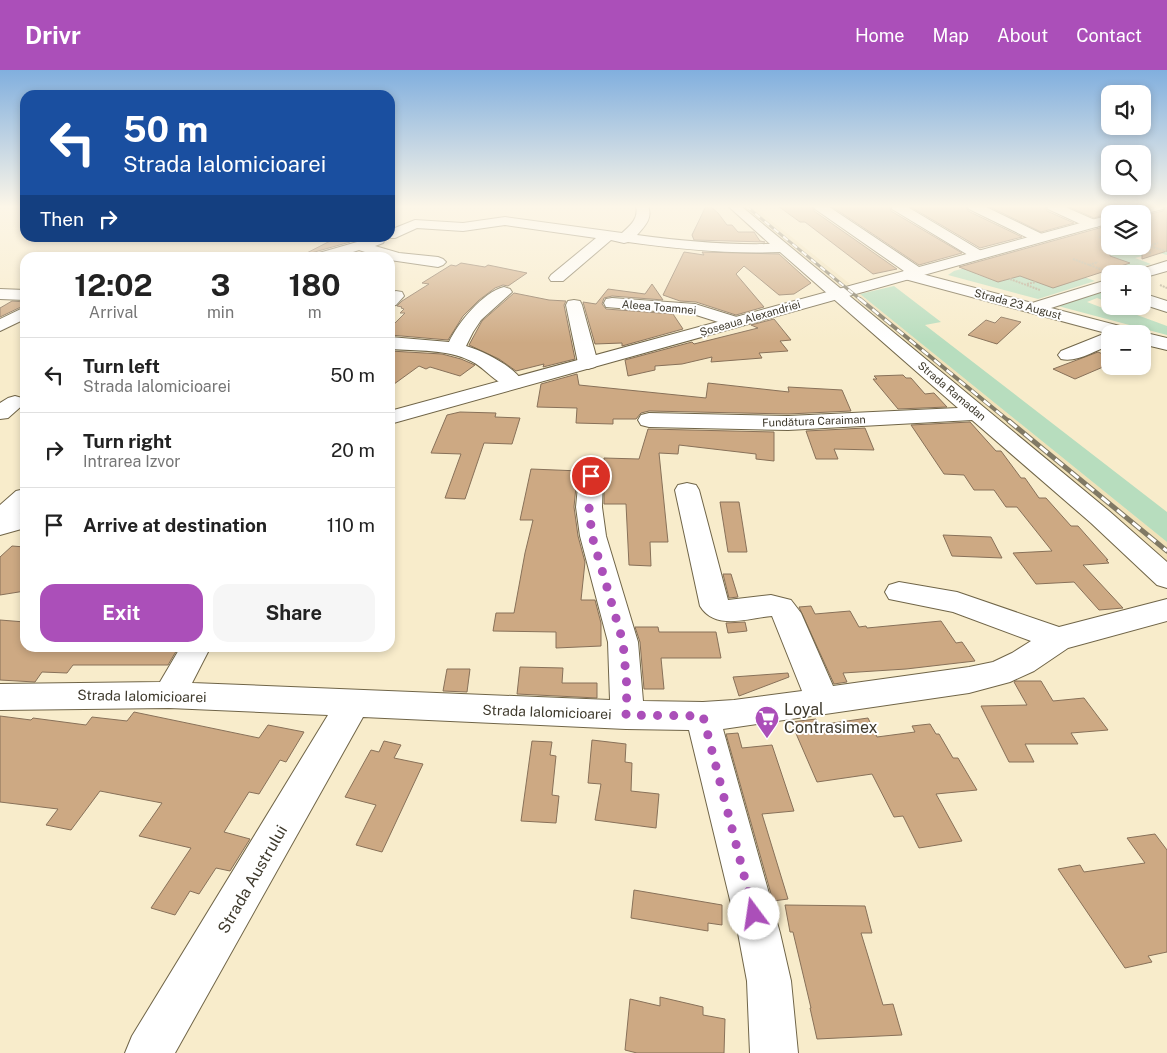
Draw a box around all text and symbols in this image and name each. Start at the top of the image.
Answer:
text: Drivr [25,21,81,49]
text: Home [855,25,905,46]
text: Map [933,25,969,46]
text: About [997,25,1048,46]
text: Contact [1076,25,1142,46]
map controls [1101,85,1151,375]
button: sound [1101,85,1151,135]
text: 50 m [123,109,208,150]
icon: left [40,110,105,175]
button: search [1101,145,1151,195]
text: Strada Ialomicioarei [123,151,326,177]
icon: right [94,205,122,233]
button: layers [1101,205,1151,255]
text: Then [40,208,84,230]
button: + [1101,265,1151,315]
text: 12:02 [74,267,153,303]
text: 3 [211,267,231,303]
text: 180 [288,267,341,303]
street label: Strada 23 August [973,287,1063,321]
street label: Aleea Toamnei [621,298,697,316]
street label: Șoseaua Alexandriei [698,298,802,338]
text: Arrival [89,303,138,322]
text: min [207,303,234,322]
text: m [308,303,321,322]
button: − [1101,325,1151,375]
text: Turn left [83,355,160,377]
street label: Strada Ramadan [916,359,988,423]
icon: left [40,361,68,389]
text: 50 m [330,364,375,386]
text: Strada Ialomicioarei [83,377,231,396]
street label: Fundătura Caraiman [762,413,866,429]
text: Turn right [83,430,172,452]
icon: right [40,436,68,464]
text: 20 m [331,439,375,461]
text: Intrarea Izvor [83,452,181,471]
pin [570,455,612,497]
icon: arrive [577,462,605,490]
icon: arrive [40,511,68,539]
text: Arrive at destination [83,514,267,536]
text: 110 m [327,514,375,536]
button: Exit [40,584,203,642]
button: Share [213,584,375,642]
street label: Strada Ialomicioarei [77,687,207,705]
place label: Loyal Contrasimex [784,700,877,737]
street label: Strada Ialomicioarei [482,702,612,722]
supermarket icon: Loyal Contrasimex [754,705,780,739]
street label: Strada Austrului [214,822,291,937]
position arrow [727,887,779,939]

